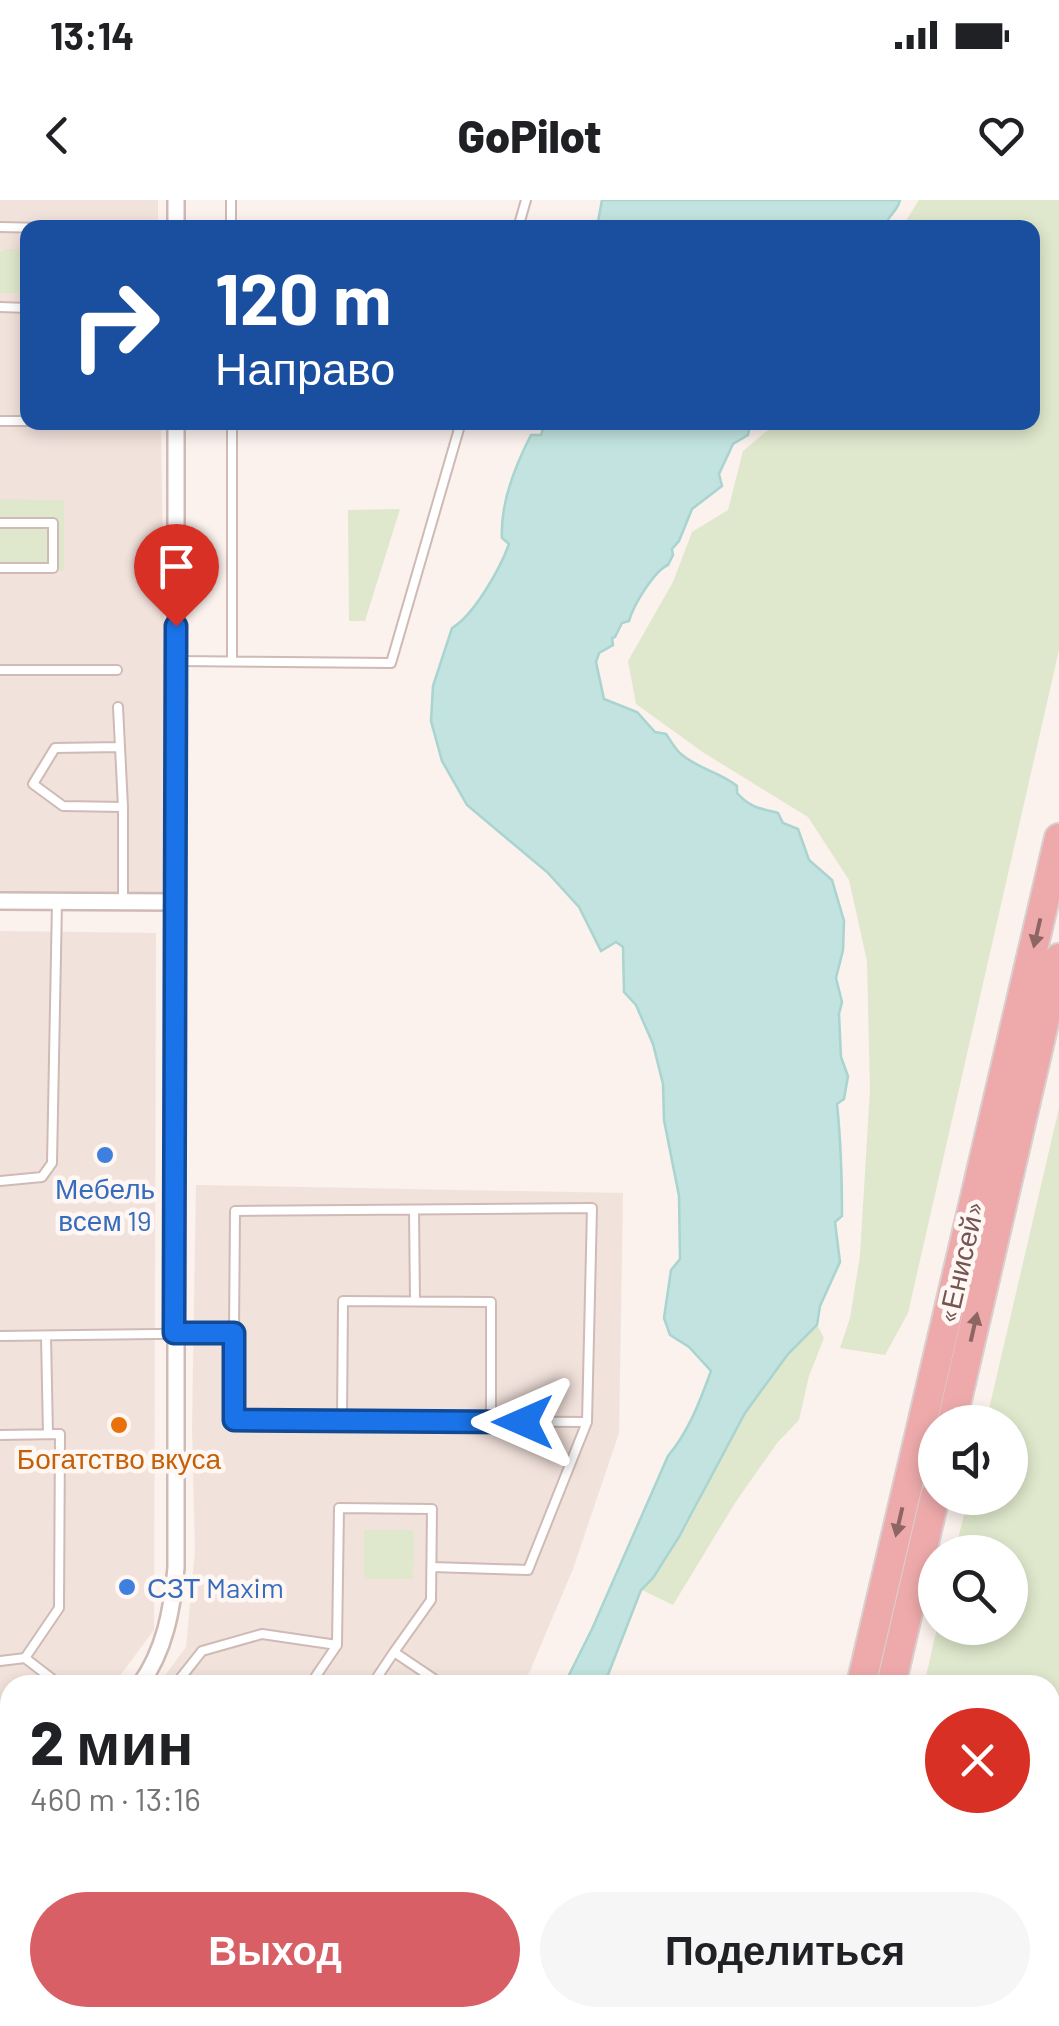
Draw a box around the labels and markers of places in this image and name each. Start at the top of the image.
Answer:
pin [134,524,219,627]
marker: Мебель всем 19 [94,1144,116,1166]
place label: Мебель всем 19 [55,1171,155,1237]
marker: Богатство вкуса [108,1414,130,1436]
place label: Богатство вкуса [17,1441,222,1475]
place label: СЗТ Maxim [147,1570,284,1604]
marker: СЗТ Maxim [116,1576,138,1598]

